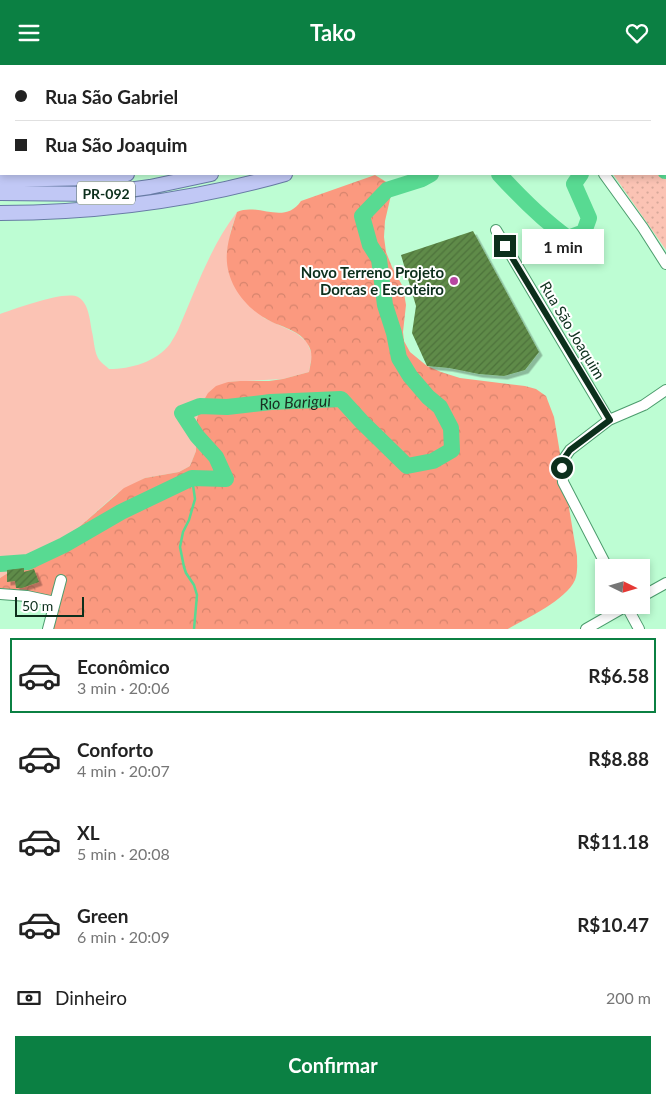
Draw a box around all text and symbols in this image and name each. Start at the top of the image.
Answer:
icon: menu [15,19,43,47]
text: Tako [310,19,356,46]
icon: heart [623,19,651,47]
text: Rua São Gabriel [45,85,178,108]
text: Rua São Joaquim [45,133,187,156]
road number: PR-092 [77,181,135,205]
callout: 1 min [522,229,605,263]
route end [494,235,516,257]
text: 1 min [543,237,583,256]
place label: Novo Terreno Projeto Dorcas e Escoteiro [301,263,444,298]
marker: Novo Terreno Projeto Dorcas e Escoteiro [448,275,460,287]
street label: Rua São Joaquim [537,278,609,382]
water label: Rio Barigui [258,390,332,413]
route start [551,457,573,479]
north arrow [595,559,650,614]
map controls [595,559,650,614]
scale bar [15,594,84,617]
text: 50 m [22,597,53,614]
icon: car [17,653,62,698]
text: Econômico [77,655,170,678]
text: R$6.58 [588,664,649,687]
text: 3 min · 20:06 [77,678,170,697]
icon: car [17,736,62,781]
text: Conforto [77,738,153,761]
text: R$8.88 [588,747,649,770]
text: 4 min · 20:07 [77,761,170,780]
icon: car [17,819,62,864]
text: XL [77,821,100,844]
text: R$11.18 [577,830,649,853]
text: 5 min · 20:08 [77,844,170,863]
icon: car [17,902,62,947]
text: Green [77,904,128,927]
text: R$10.47 [577,913,649,936]
text: 6 min · 20:09 [77,927,170,946]
icon: cash [15,984,43,1012]
text: Dinheiro [55,986,127,1009]
text: 200 m [606,988,651,1007]
button: Confirmar [15,1036,651,1094]

